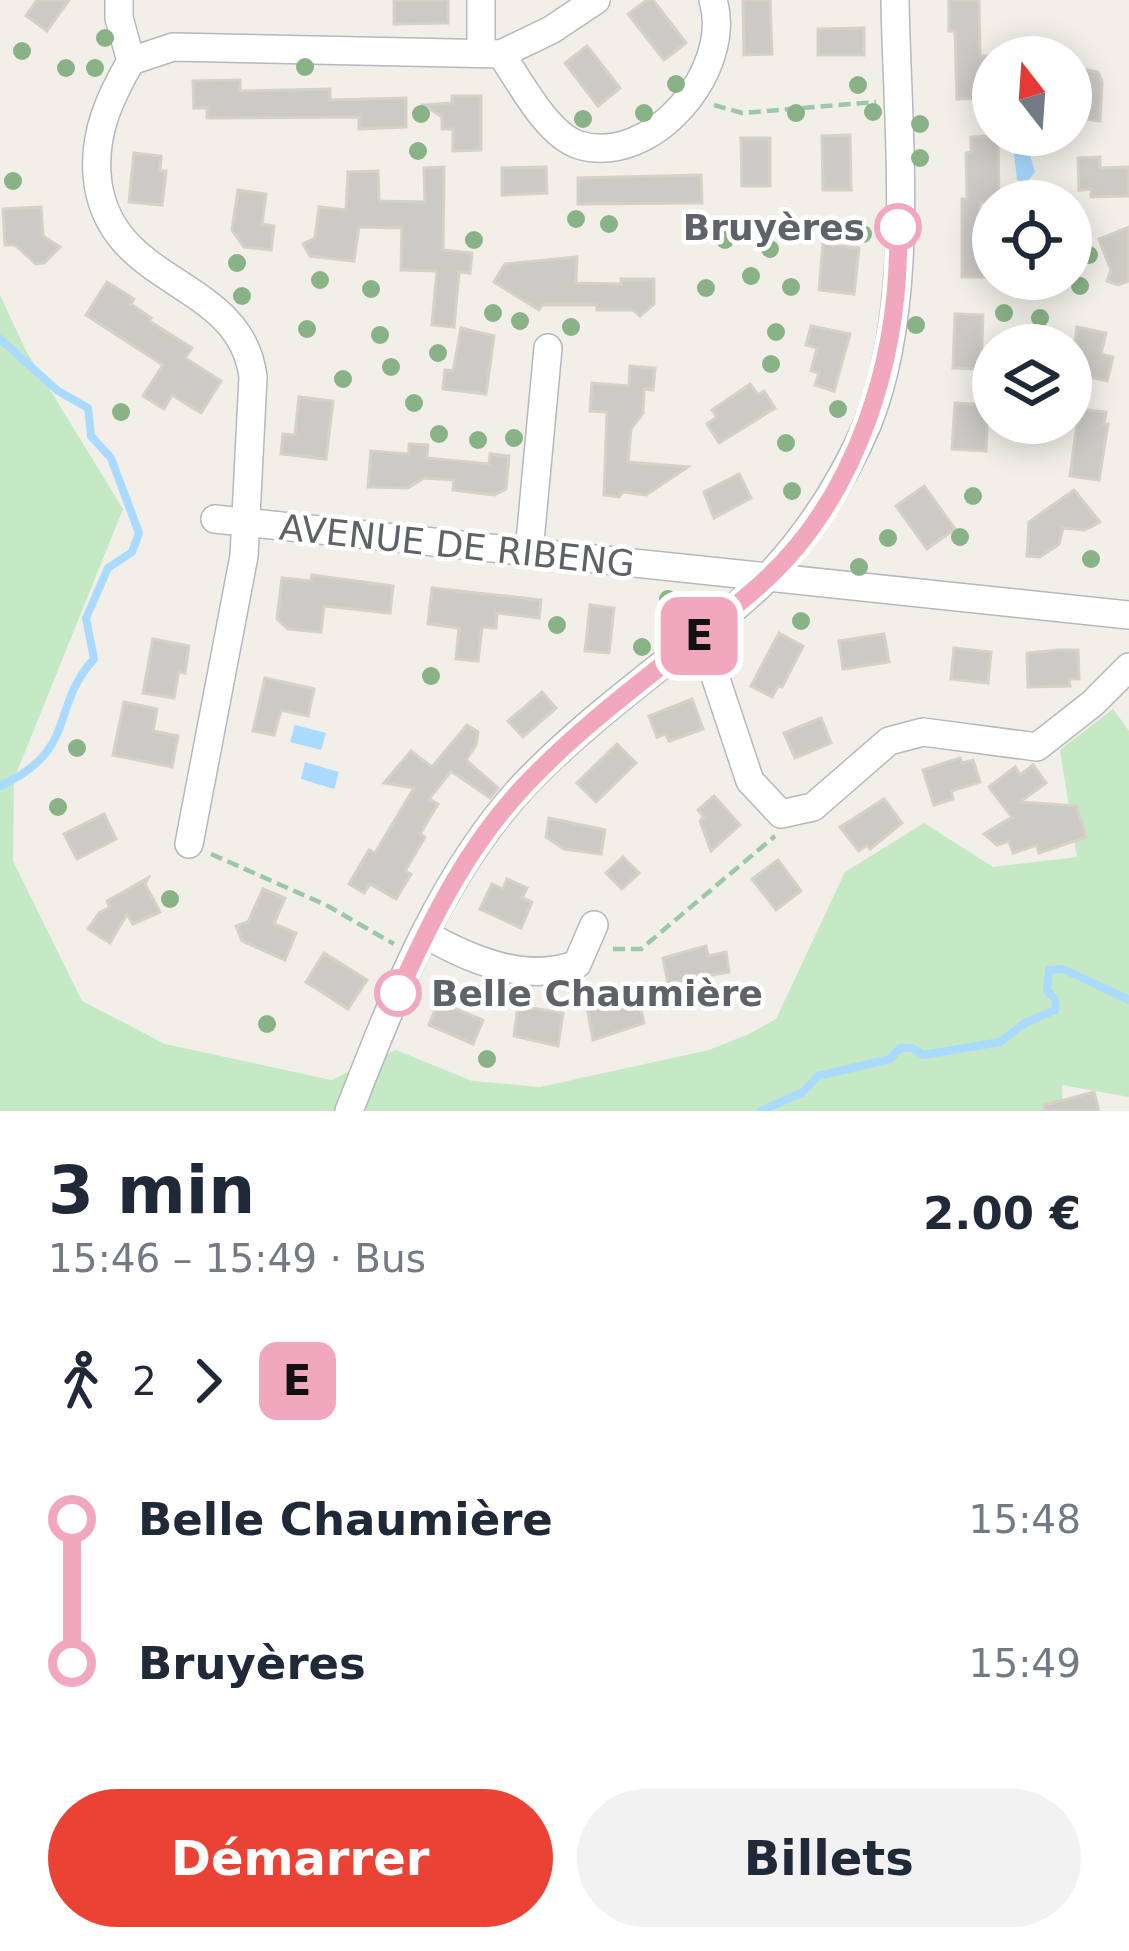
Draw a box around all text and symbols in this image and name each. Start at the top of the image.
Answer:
north arrow [972,36,1092,156]
map controls [972,36,1092,444]
button: locate [972,180,1092,300]
marker: Bruyères [876,205,920,249]
place label: Bruyères [683,207,865,248]
button: layers [972,324,1092,444]
street label: AVENUE DE RIBENG [277,506,637,585]
line badge: E [660,597,738,675]
text: E [685,611,713,660]
marker: Belle Chaumière [376,971,420,1015]
place label: Belle Chaumière [431,973,763,1014]
text: 3 min [48,1152,255,1229]
text: 2.00 € [923,1187,1081,1240]
text: 15:46 – 15:49 · Bus [48,1236,426,1281]
icon: walk [48,1348,114,1414]
icon: forward [175,1348,241,1414]
text: E [283,1356,312,1405]
text: 2 [132,1359,157,1404]
text: Belle Chaumière [138,1493,553,1546]
text: 15:48 [969,1497,1081,1542]
text: Bruyères [138,1637,366,1690]
text: 15:49 [969,1641,1081,1686]
button: Démarrer [48,1789,553,1927]
button: Billets [577,1789,1081,1927]

